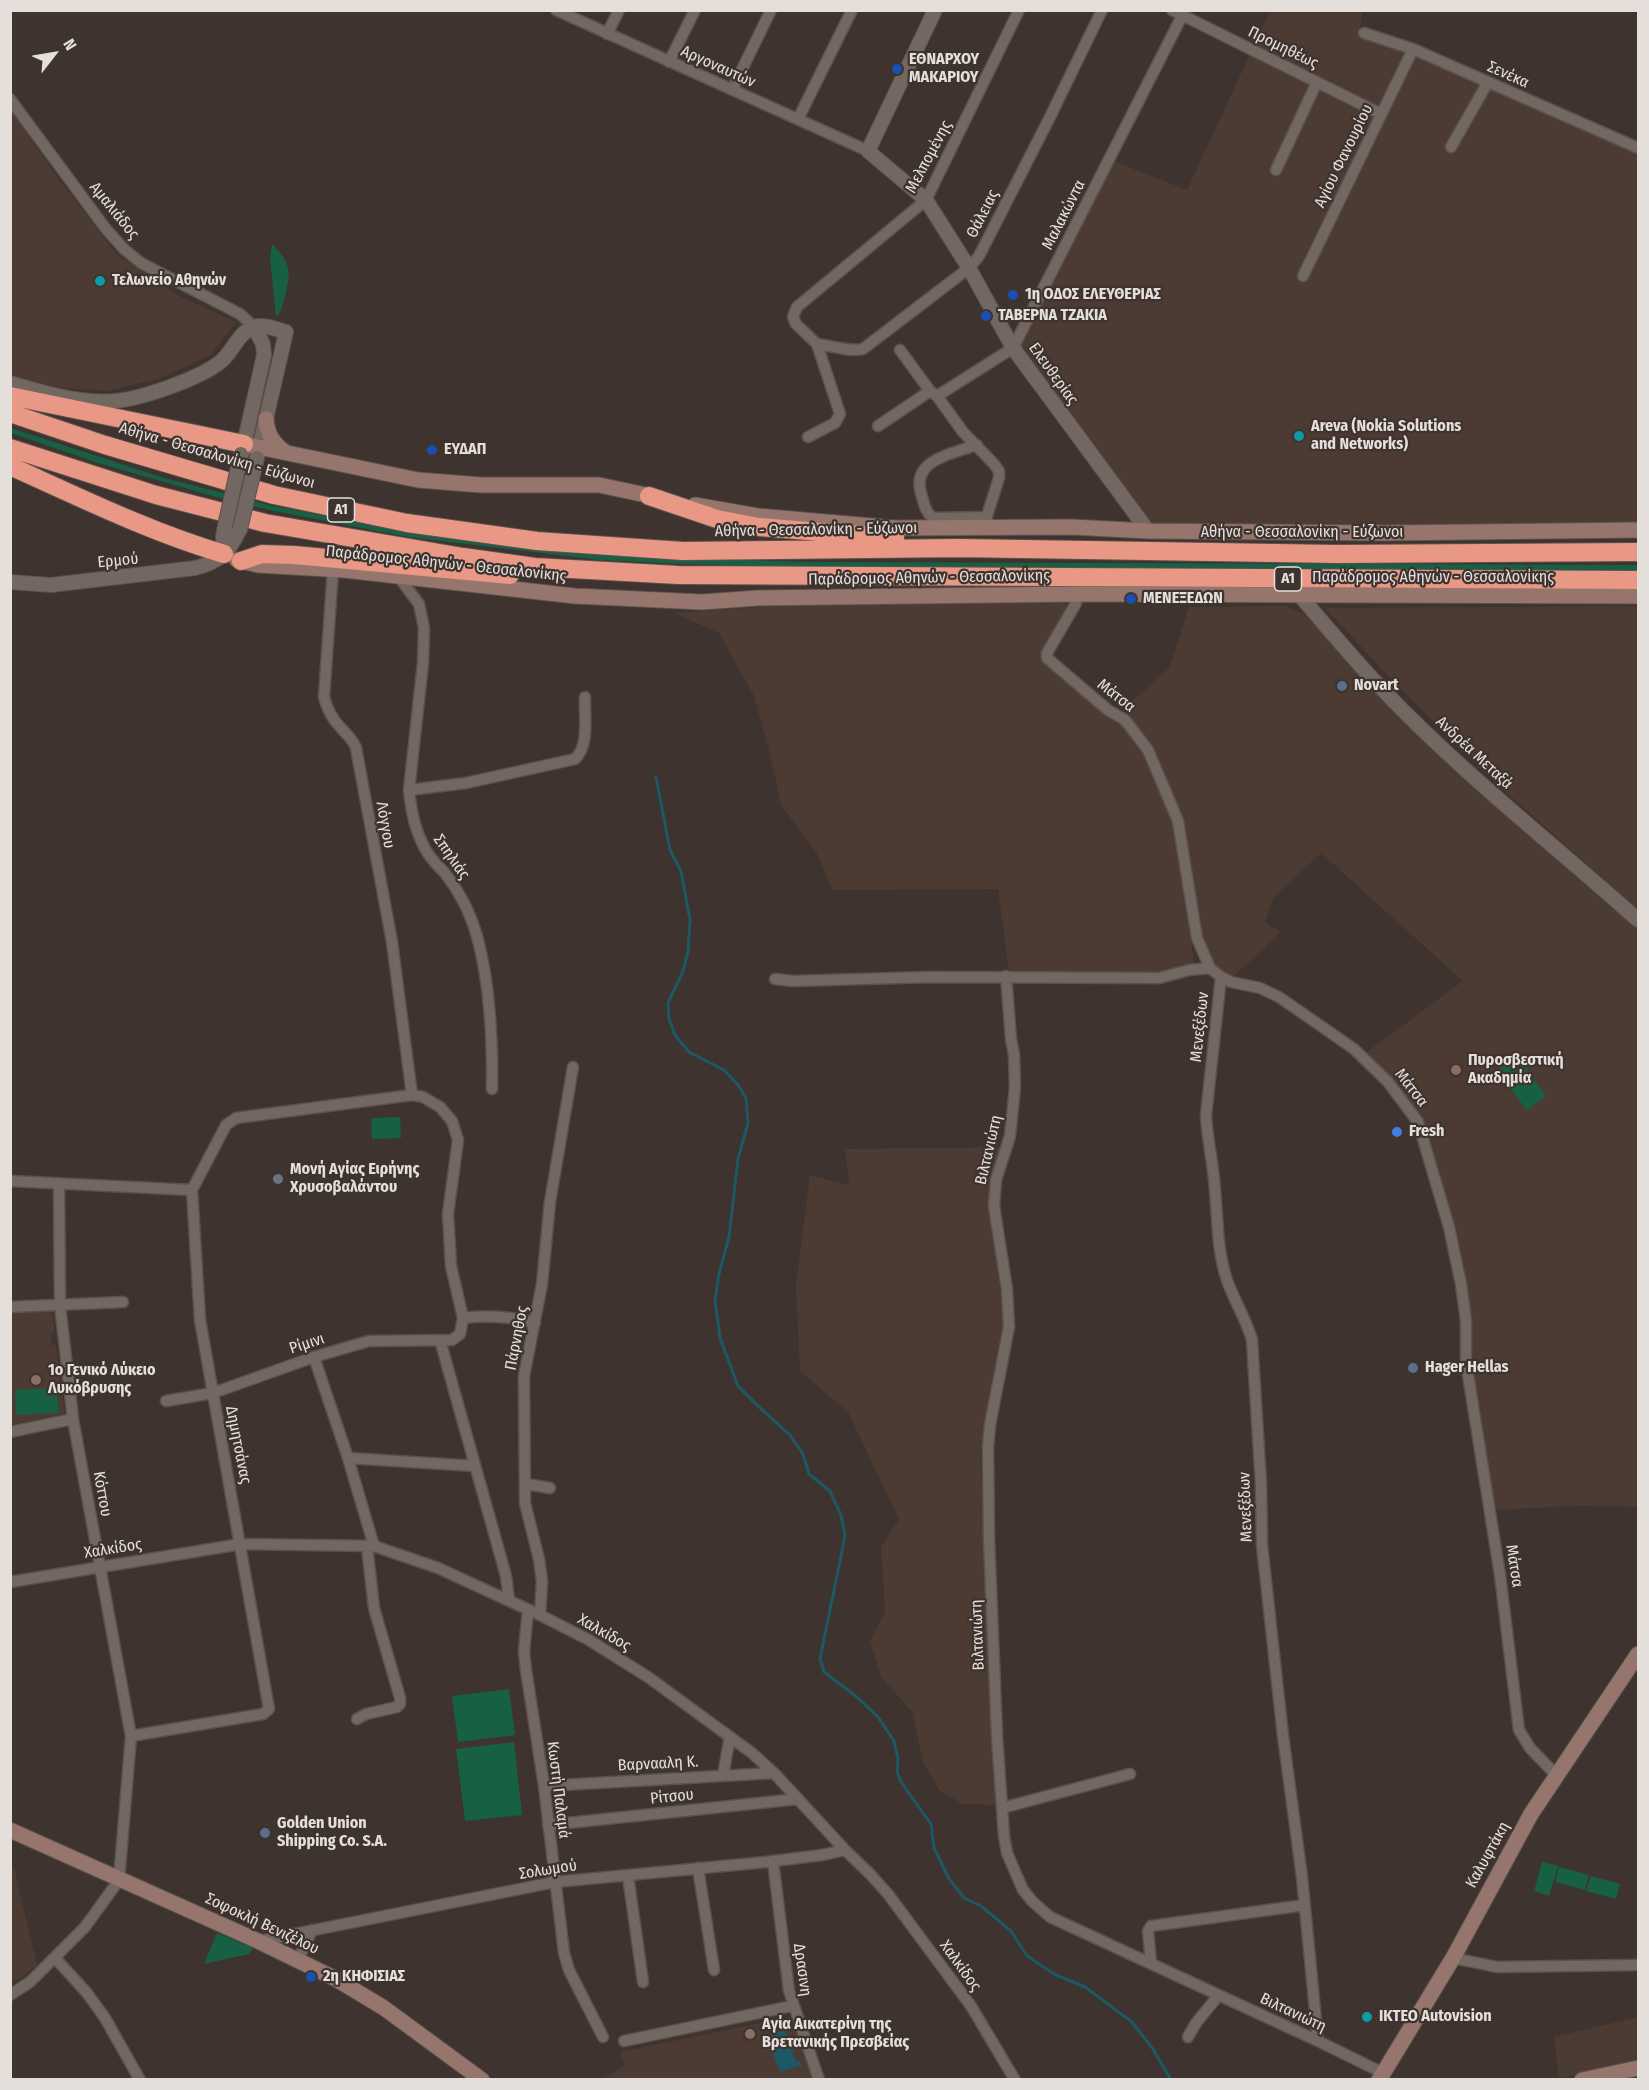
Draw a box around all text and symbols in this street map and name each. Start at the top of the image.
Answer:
street label: Προμηθέως [1245,23,1321,73]
north arrow [24,24,84,84]
text: N [59,35,80,53]
street label: Αργοναυτών [678,42,758,92]
place label: ΕΘΝΑΡΧΟΥ ΜΑΚΑΡΙΟΥ [909,50,979,88]
street label: Σενέκα [1484,57,1532,93]
marker: ΕΘΝΑΡΧΟΥ ΜΑΚΑΡΙΟΥ [890,62,904,76]
street label: Αγίου Φανουρίου [1311,101,1377,211]
street label: Μελπομένης [902,117,956,197]
street label: Μαλακώντα [1038,177,1090,253]
street label: Αμαλιάδος [85,178,143,244]
street label: Θάλειας [963,187,1003,241]
place label: Τελωνείο Αθηνών [112,271,226,291]
marker: Τελωνείο Αθηνών [93,274,107,288]
place label: 1η ΟΔΟΣ ΕΛΕΥΘΕΡΙΑΣ [1025,285,1161,305]
marker: 1η ΟΔΟΣ ΕΛΕΥΘΕΡΙΑΣ [1006,288,1020,302]
place label: ΤΑΒΕΡΝΑ ΤΖΑΚΙΑ [998,306,1107,326]
marker: ΤΑΒΕΡΝΑ ΤΖΑΚΙΑ [979,309,993,323]
street label: Ελευθερίας [1024,339,1082,409]
place label: Areva (Nokia Solutions and Networks) [1311,417,1461,455]
street label: Αθήνα - Θεσσαλονίκη - Εύζωνοι [117,419,317,493]
marker: Areva (Nokia Solutions and Networks) [1292,429,1306,443]
place label: ΕΥΔΑΠ [444,440,486,460]
marker: ΕΥΔΑΠ [425,443,439,457]
road number: Α1 [328,498,354,522]
street label: Αθήνα - Θεσσαλονίκη - Εύζωνοι [715,519,917,541]
street label: Αθήνα - Θεσσαλονίκη - Εύζωνοι [1201,523,1403,543]
street label: Παράδρομος Αθηνών - Θεσσαλονίκης [325,542,567,586]
street label: Ερμού [97,549,139,573]
street label: Παράδρομος Αθηνών - Θεσσαλονίκης [808,566,1050,590]
road number: Α1 [1274,567,1302,591]
street label: Παράδρομος Αθηνών - Θεσσαλονίκης [1312,568,1554,588]
place label: ΜΕΝΕΞΕΔΩΝ [1143,589,1223,609]
marker: ΜΕΝΕΞΕΔΩΝ [1124,592,1138,606]
street label: Μάτσα [1093,675,1139,717]
place label: Novart [1354,676,1399,696]
marker: Novart [1335,679,1349,693]
street label: Ανδρέα Μεταξά [1432,713,1516,793]
street label: Λόγγου [371,800,399,850]
street label: Σπηλιάς [429,831,473,883]
street label: Μενεξέδων [1187,991,1213,1063]
place label: Πυροσβεστική Ακαδημία [1468,1051,1564,1089]
marker: Πυροσβεστική Ακαδημία [1449,1063,1463,1077]
street label: Μάτσα [1390,1065,1432,1111]
street label: Βιλτανιώτη [972,1113,1006,1187]
place label: Fresh [1409,1122,1444,1142]
marker: Fresh [1390,1125,1404,1139]
place label: Μονή Αγίας Ειρήνης Χρυσοβαλάντου [290,1160,419,1198]
marker: Μονή Αγίας Ειρήνης Χρυσοβαλάντου [271,1172,285,1186]
street label: Πάρνηθος [501,1304,533,1372]
street label: Ρίμινι [287,1329,327,1359]
place label: Hager Hellas [1425,1358,1509,1378]
place label: 1ο Γενικό Λύκειο Λυκόβρυσης [48,1361,156,1399]
marker: Hager Hellas [1406,1361,1420,1375]
marker: 1ο Γενικό Λύκειο Λυκόβρυσης [29,1373,43,1387]
street label: Δημητσάνας [221,1404,255,1486]
street label: Κόττου [89,1470,115,1518]
street label: Μενεξέδων [1235,1472,1257,1542]
street label: Χαλκίδος [83,1535,143,1563]
street label: Μάτσα [1501,1543,1527,1589]
street label: Βιλτανιώτη [967,1599,989,1671]
street label: Χαλκίδος [574,1610,634,1656]
street label: Κωστή Παλαμά [543,1740,573,1840]
street label: Βαρνααλη Κ. [617,1752,699,1776]
street label: Ρίτσου [649,1785,695,1809]
place label: Golden Union Shipping Co. S.A. [277,1814,387,1852]
street label: Καλυφτάκη [1462,1818,1514,1892]
marker: Golden Union Shipping Co. S.A. [258,1826,272,1840]
street label: Σολωμού [518,1856,578,1884]
street label: Σοφοκλή Βενιζέλου [202,1889,322,1959]
street label: Χαλκίδος [935,1937,985,1995]
street label: Δρασινη [789,1942,815,1998]
place label: 2η ΚΗΦΙΣΙΑΣ [323,1967,405,1987]
marker: 2η ΚΗΦΙΣΙΑΣ [304,1970,318,1984]
street label: Βιλτανιώτη [1257,1989,1329,2037]
place label: ΙΚΤΕΟ Autovision [1379,2007,1492,2027]
marker: ΙΚΤΕΟ Autovision [1360,2010,1374,2024]
place label: Αγία Αικατερίνη της Βρετανικής Πρεσβείας [762,2015,909,2053]
marker: Αγία Αικατερίνη της Βρετανικής Πρεσβείας [743,2027,757,2041]

